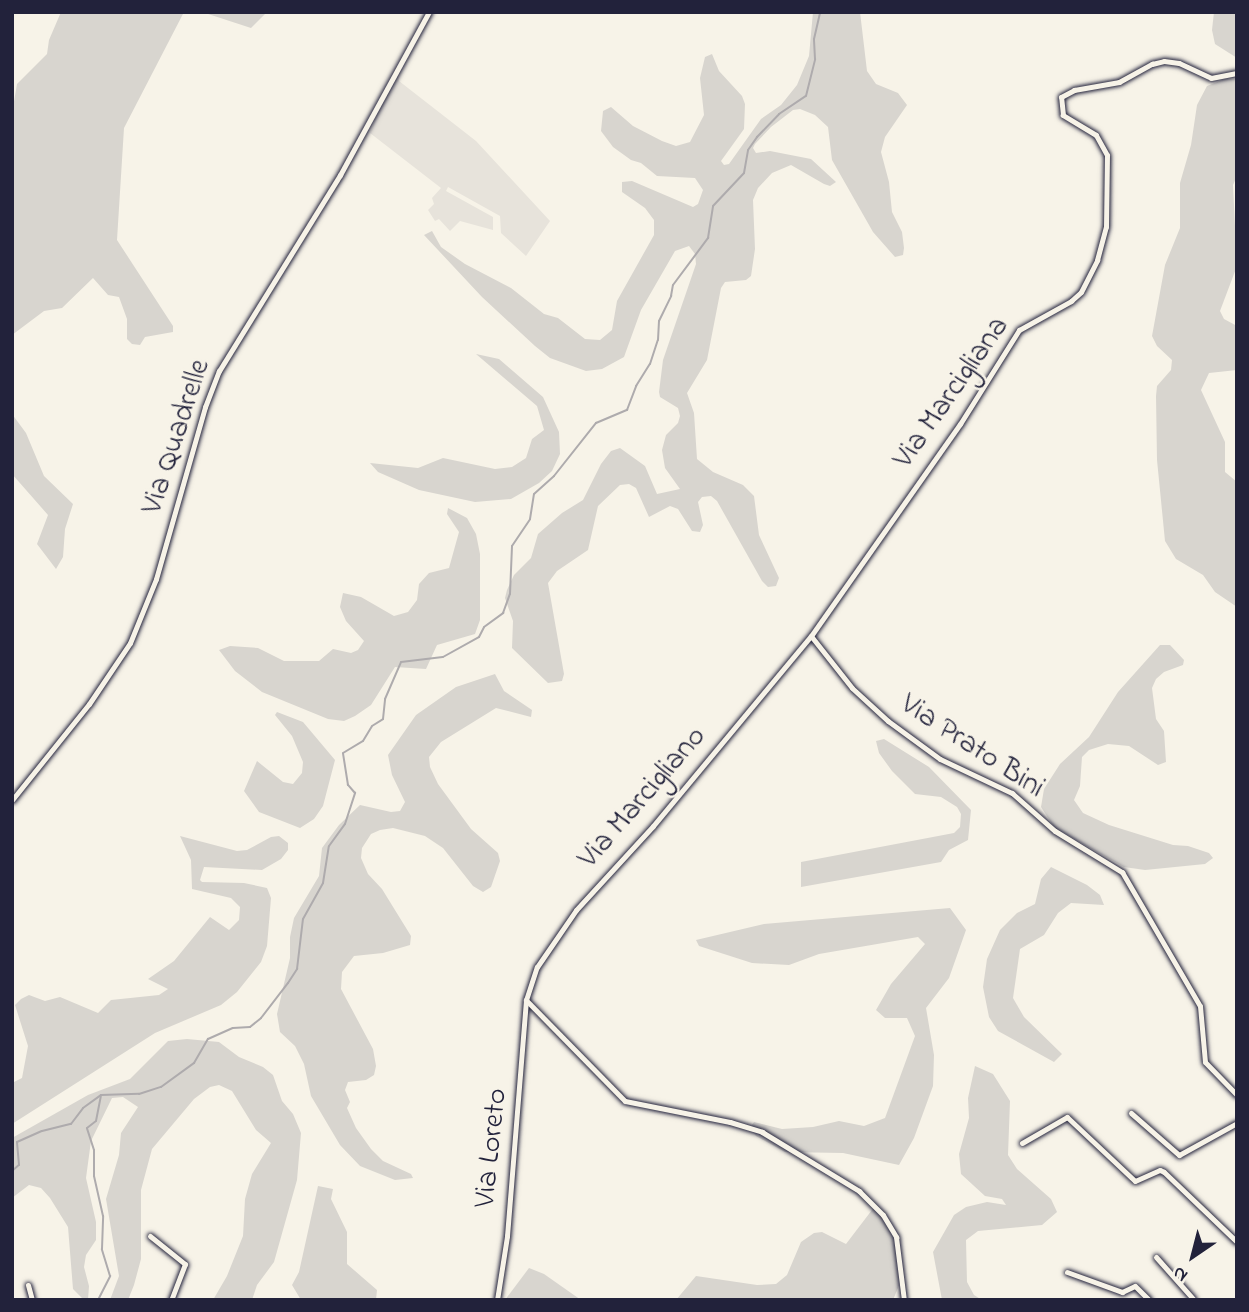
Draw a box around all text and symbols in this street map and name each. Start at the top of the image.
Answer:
street label: Via Marcigliana [886,310,1018,476]
street label: Via Quadrelle [135,355,219,519]
street label: Via Prato Bini [893,687,1051,807]
street label: Via Marcigliano [572,720,714,876]
street label: Via Loreto [468,1087,516,1209]
north arrow [1158,1221,1228,1291]
text: N [1168,1259,1194,1288]

